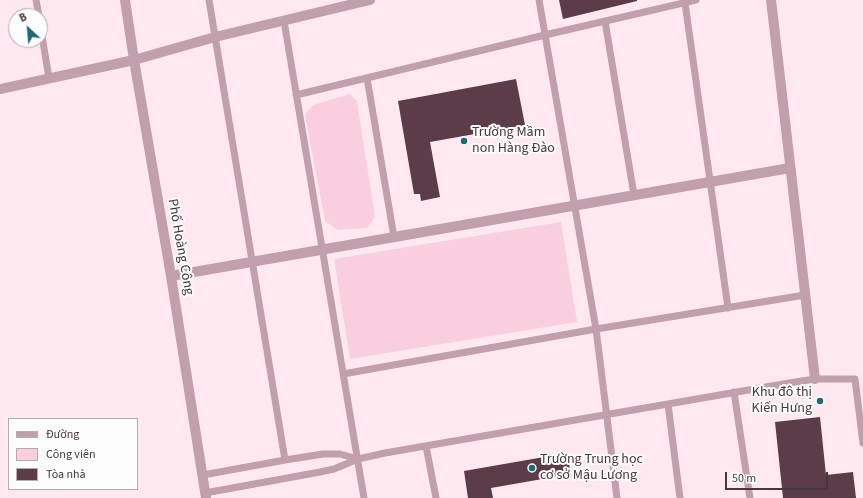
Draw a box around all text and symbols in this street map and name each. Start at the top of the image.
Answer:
north arrow [8,8,48,48]
text: B [17,9,29,26]
place label: Trường Mầm non Hàng Đào [472,125,555,158]
marker: Trường Mầm non Hàng Đào [459,136,469,146]
street label: Phố Hoàng Công [163,198,197,296]
place label: Khu đô thị Kiến Hưng [752,385,812,418]
marker: Khu đô thị Kiến Hưng [815,396,825,406]
legend [8,418,138,490]
text: Đường [46,426,79,443]
text: Công viên [46,446,95,463]
place label: Trường Trung học cơ sở Mậu Lương [540,452,643,484]
marker: Trường Trung học cơ sở Mậu Lương [527,463,537,473]
scale bar [727,464,830,490]
text: Tòa nhà [46,466,86,483]
text: 50 m [732,470,756,487]

